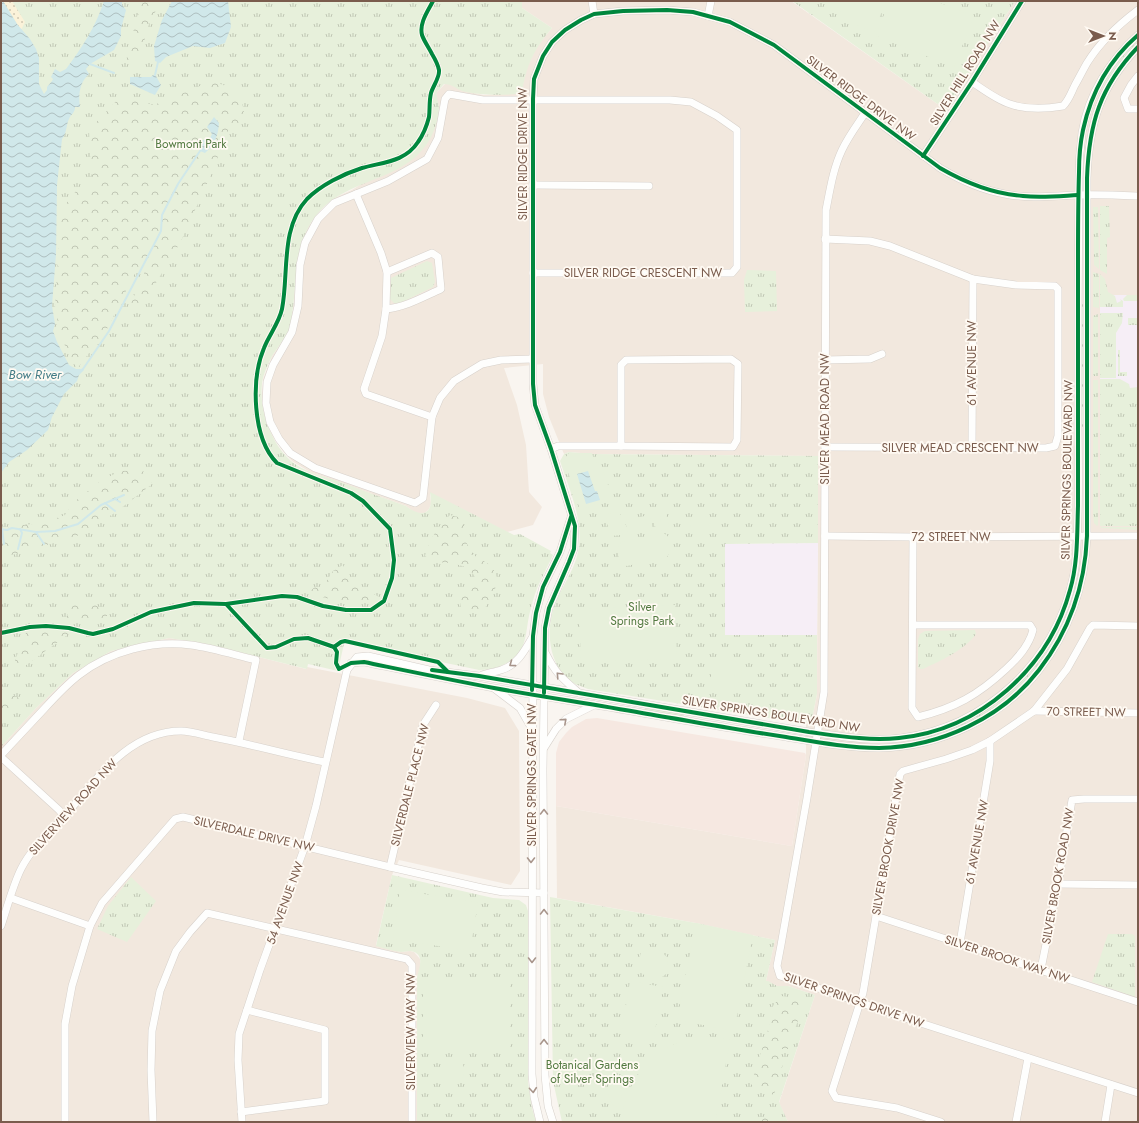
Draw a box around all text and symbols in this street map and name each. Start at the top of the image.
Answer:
north arrow [1083,16,1123,56]
street label: SILVER HILL ROAD NW [925,17,1005,129]
text: N [1105,32,1121,40]
street label: SILVER RIDGE DRIVE NW [802,51,920,145]
street label: SILVER RIDGE DRIVE NW [514,87,532,221]
park label: Bowmont Park [155,135,227,153]
street label: SILVER RIDGE CRESCENT NW [564,264,722,282]
street label: 61 AVENUE NW [963,320,981,406]
street label: SILVER MEAD ROAD NW [816,353,834,485]
water label: Bow River [9,365,62,384]
street label: SILVER SPRINGS BOULEVARD NW [1056,380,1078,560]
street label: SILVER MEAD CRESCENT NW [881,439,1039,457]
street label: 72 STREET NW [911,528,991,546]
park label: Silver Springs Park [610,598,675,630]
one-way arrow [509,659,516,667]
one-way arrow [556,672,564,680]
street label: SILVER SPRINGS BOULEVARD NW [681,691,861,737]
street label: 70 STREET NW [1046,702,1126,722]
street label: SILVER SPRINGS GATE NW [523,703,541,847]
one-way arrow [559,718,567,726]
street label: SILVERDALE PLACE NW [386,722,434,848]
street label: SILVERVIEW ROAD NW [25,755,121,859]
street label: SILVER BROOK DRIVE NW [867,777,909,917]
street label: 61 AVENUE NW [961,798,993,886]
street label: SILVER BROOK ROAD NW [1037,806,1079,946]
one-way arrow [540,809,548,815]
street label: SILVERDALE DRIVE NW [192,811,316,857]
one-way arrow [527,857,536,863]
street label: 54 AVENUE NW [262,859,308,947]
one-way arrow [540,909,548,915]
street label: SILVER BROOK WAY NW [942,930,1072,988]
one-way arrow [528,957,536,963]
street label: SILVER SPRINGS DRIVE NW [781,968,927,1033]
street label: SILVERVIEW WAY NW [402,973,420,1091]
one-way arrow [540,1039,548,1045]
park label: Botanical Gardens of Silver Springs [546,1056,638,1088]
one-way arrow [529,1087,538,1093]

